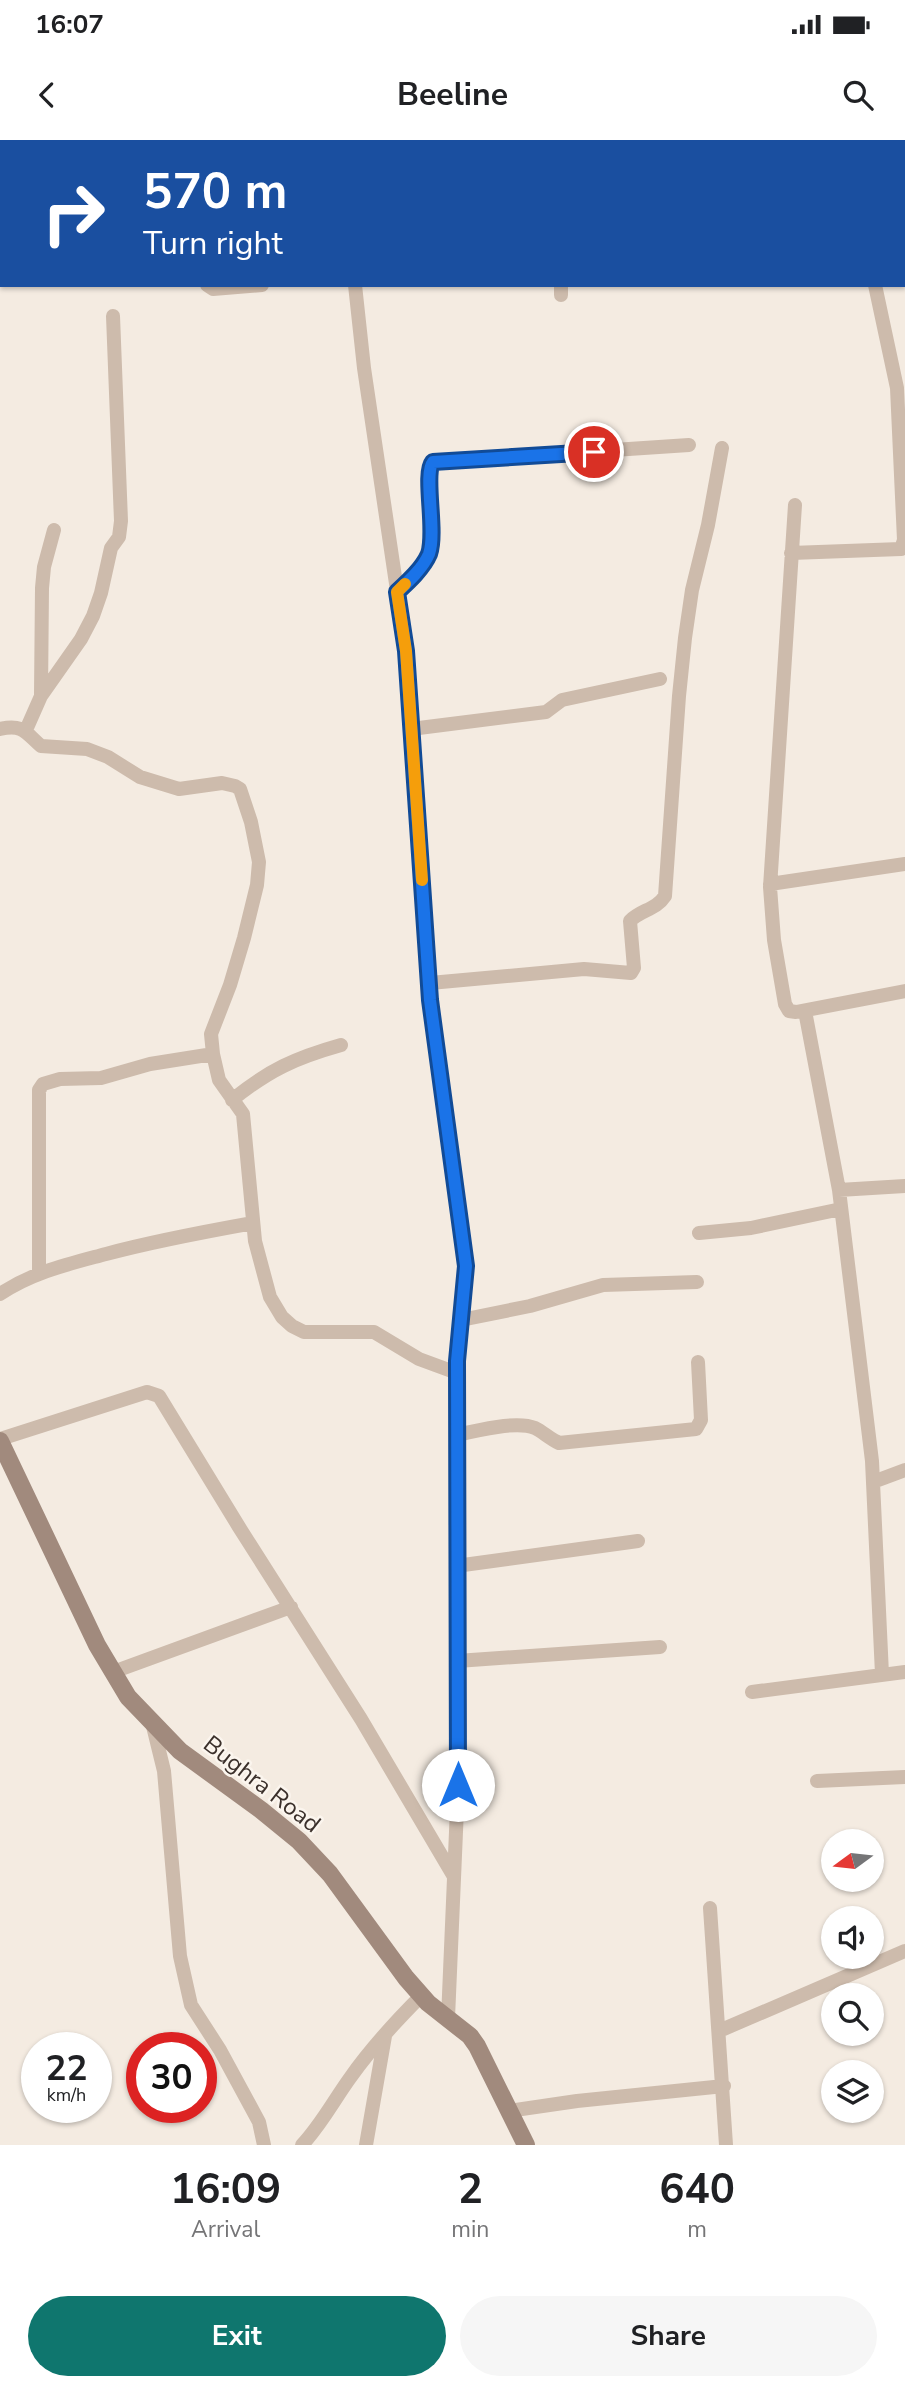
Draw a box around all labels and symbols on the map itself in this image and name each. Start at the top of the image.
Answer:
pin [564,422,624,482]
street label: Bughra Road [197,1728,327,1840]
position arrow [421,1748,495,1822]
north arrow [821,1829,884,1892]
speed limit sign: 30 [126,2032,217,2123]

